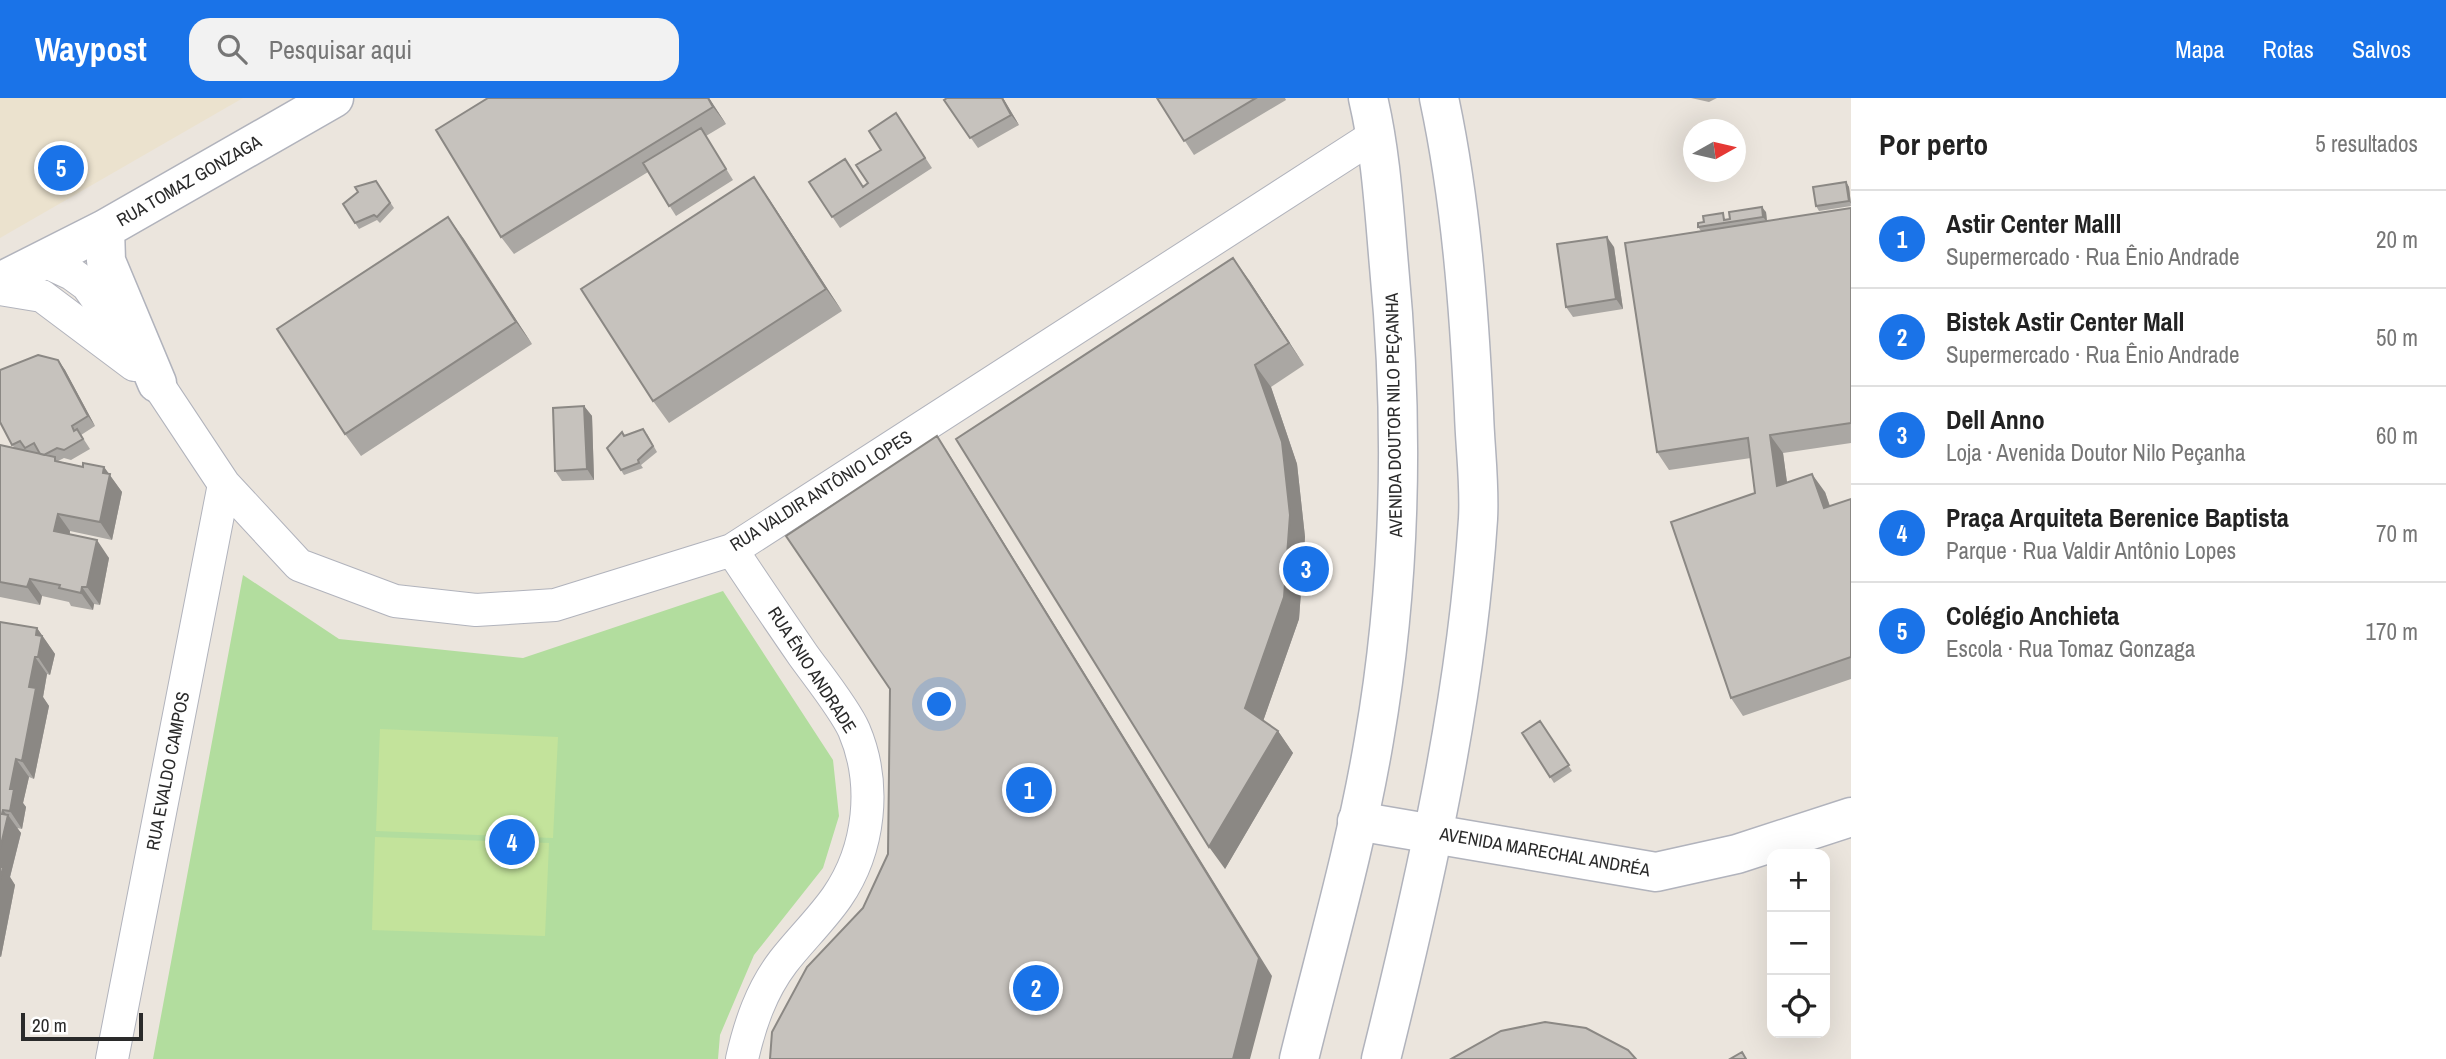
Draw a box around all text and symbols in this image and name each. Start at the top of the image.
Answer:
search box [189,18,679,81]
text: Waypost [35,27,147,71]
icon: search [213,30,251,68]
text: Pesquisar aqui [269,32,412,67]
text: Mapa [2175,33,2225,65]
text: Rotas [2263,33,2314,65]
text: Salvos [2352,33,2411,65]
north arrow [1683,119,1746,182]
text: Por perto [1879,124,1988,164]
text: 5 resultados [2315,128,2418,159]
street label: RUA TOMAZ GONZAGA [112,129,266,232]
pin: 5 [38,142,84,194]
text: Astir Center Malll [1946,206,2121,241]
text: 1 [1897,224,1907,255]
text: 20 m [2376,224,2418,255]
text: Supermercado · Rua Ênio Andrade [1946,241,2240,272]
street label: AVENIDA DOUTOR NILO PEÇANHA [1379,292,1408,539]
text: Bistek Astir Center Mall [1946,304,2185,339]
text: 2 [1897,322,1907,353]
text: 50 m [2376,322,2418,353]
text: Supermercado · Rua Ênio Andrade [1946,339,2240,370]
text: Dell Anno [1946,402,2045,437]
text: 3 [1897,420,1907,451]
text: 60 m [2376,420,2418,451]
street label: RUA VALDIR ANTÔNIO LOPES [725,424,917,557]
text: Loja · Avenida Doutor Nilo Peçanha [1946,437,2246,468]
text: Praça Arquiteta Berenice Baptista [1946,500,2289,535]
text: 4 [1897,518,1907,549]
text: 70 m [2376,518,2418,549]
text: Parque · Rua Valdir Antônio Lopes [1946,535,2236,566]
pin: 3 [1283,543,1329,595]
text: Colégio Anchieta [1946,598,2119,633]
street label: RUA ÊNIO ANDRADE [762,602,863,738]
text: 5 [1897,616,1907,647]
text: 170 m [2366,616,2418,647]
text: Escola · Rua Tomaz Gonzaga [1946,633,2195,664]
your location [922,687,956,721]
street label: RUA EVALDO CAMPOS [140,689,195,852]
pin: 1 [1006,764,1052,816]
pin: 4 [489,816,535,868]
street label: AVENIDA MARECHAL ANDRÉA [1437,821,1652,882]
map controls [1767,849,1830,1038]
button: + [1767,849,1830,912]
button: − [1767,912,1830,975]
pin: 2 [1013,962,1059,1014]
button: locate [1767,975,1830,1038]
scale bar [21,1010,144,1042]
text: 20 m [32,1012,67,1038]

